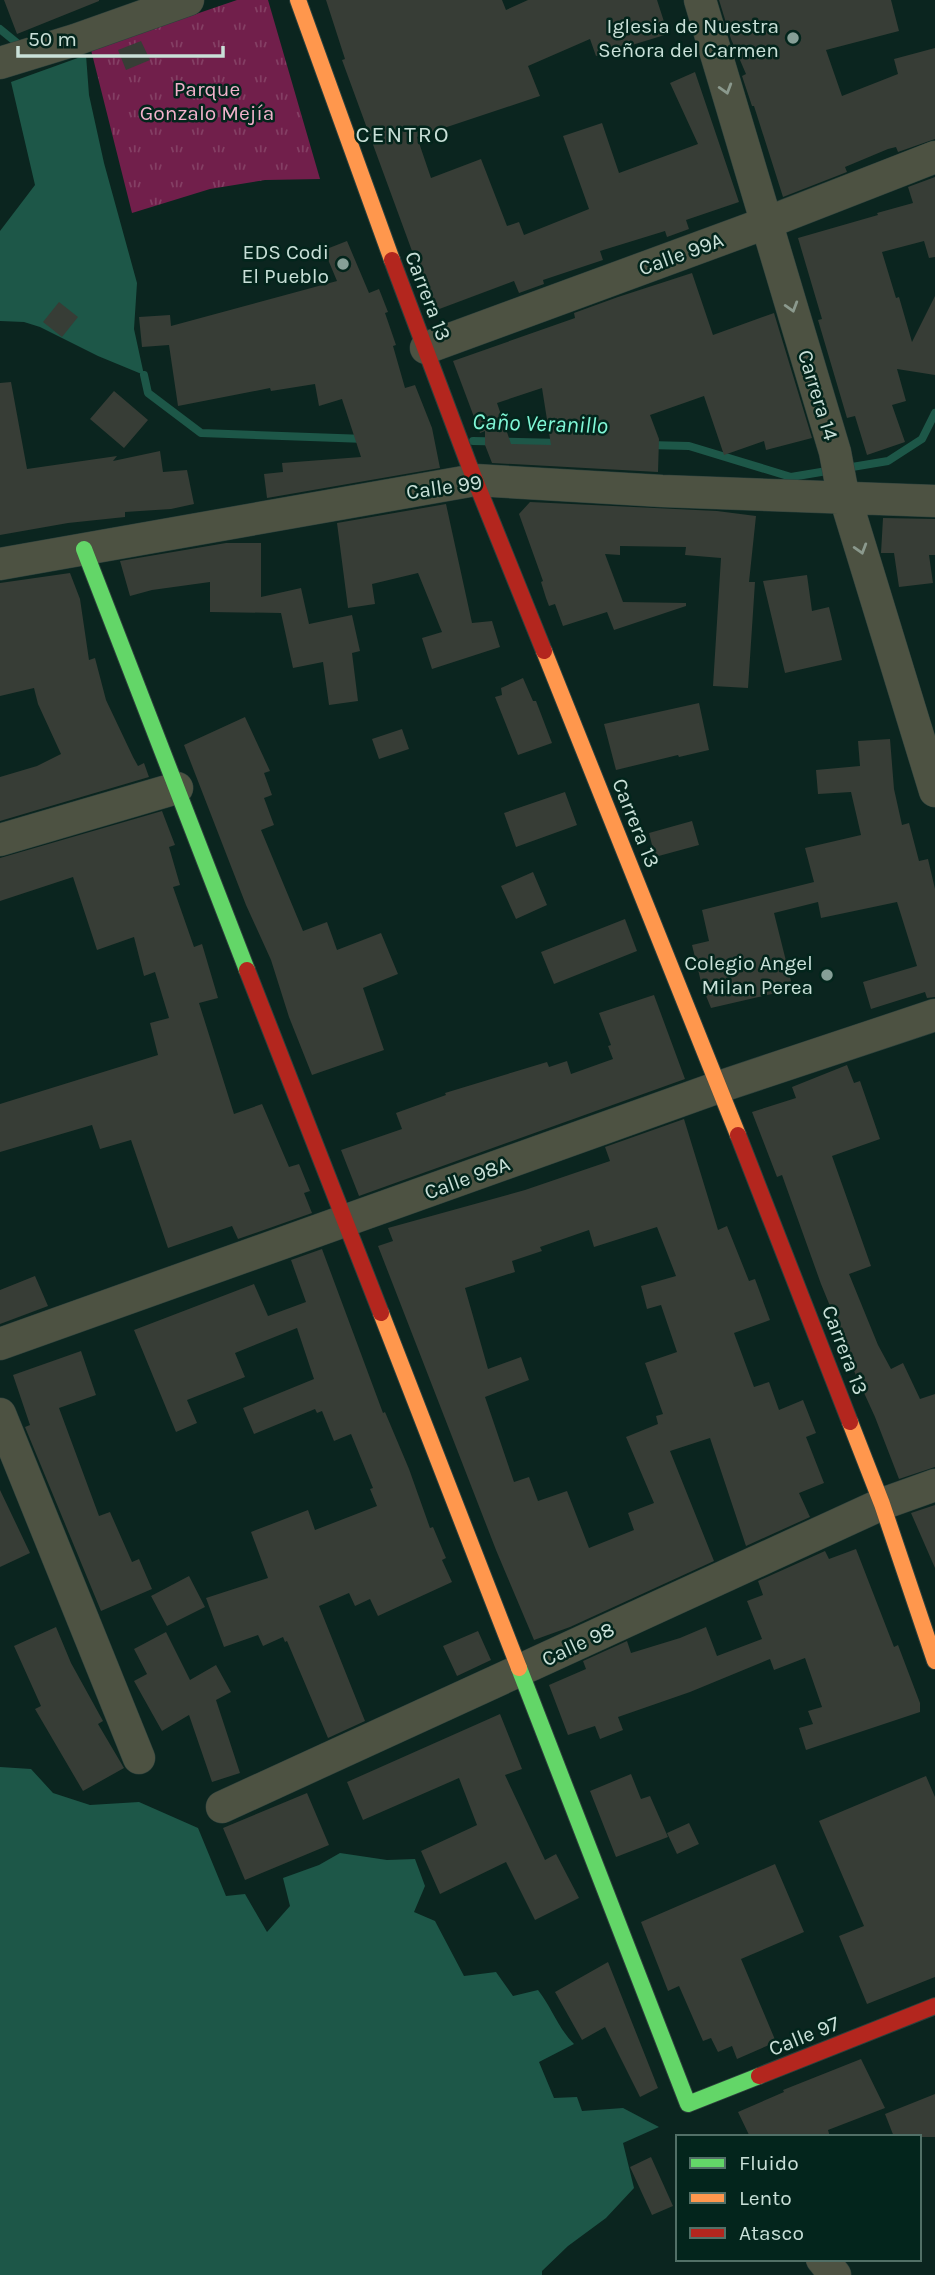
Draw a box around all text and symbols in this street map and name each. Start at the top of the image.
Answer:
scale bar [18,14,222,58]
place label: Iglesia de Nuestra Señora del Carmen [598,14,779,62]
text: 50 m [28,27,77,51]
marker: Iglesia de Nuestra Señora del Carmen [785,30,801,46]
park label: Parque Gonzalo Mejía [140,77,274,125]
one-way arrow [718,83,733,95]
district label: CENTRO [355,121,451,148]
street label: Calle 99A [635,228,727,280]
place label: EDS Codi El Pueblo [241,240,329,288]
street label: Carrera 13 [400,248,456,344]
marker: EDS Codi El Pueblo [335,256,351,272]
one-way arrow [783,301,798,313]
street label: Carrera 14 [793,347,843,443]
water label: Caño Veranillo [472,408,608,439]
street label: Calle 99 [405,470,483,504]
one-way arrow [853,543,868,555]
street label: Carrera 13 [607,775,665,871]
place label: Colegio Angel Milan Perea [684,951,813,999]
marker: Colegio Angel Milan Perea [819,967,835,983]
street label: Calle 98A [421,1151,513,1205]
street label: Carrera 13 [817,1302,873,1398]
street label: Calle 98 [538,1617,618,1671]
street label: Calle 97 [765,2011,843,2061]
legend [676,2135,921,2261]
text: Fluido [739,2151,799,2175]
text: Lento [739,2186,792,2210]
text: Atasco [739,2221,804,2245]

